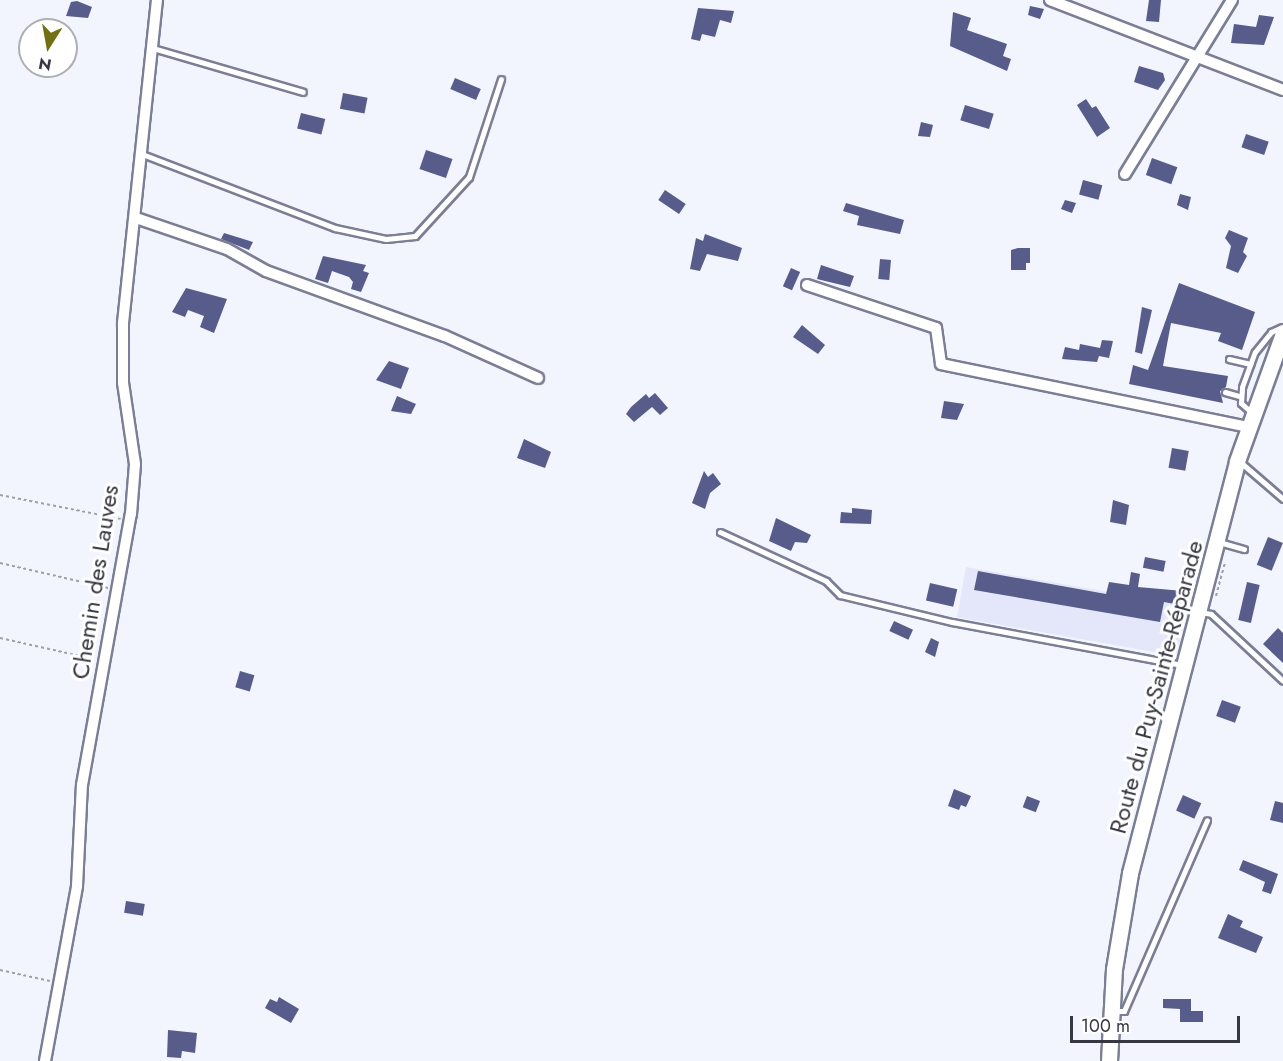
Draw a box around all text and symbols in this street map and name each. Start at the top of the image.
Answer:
north arrow [18,18,78,78]
text: N [36,52,53,77]
street label: Chemin des Lauves [65,483,125,681]
street label: Route du Puy-Sainte-Réparade [1103,537,1209,837]
scale bar [1073,1004,1242,1042]
text: 100 m [1081,1013,1130,1039]

